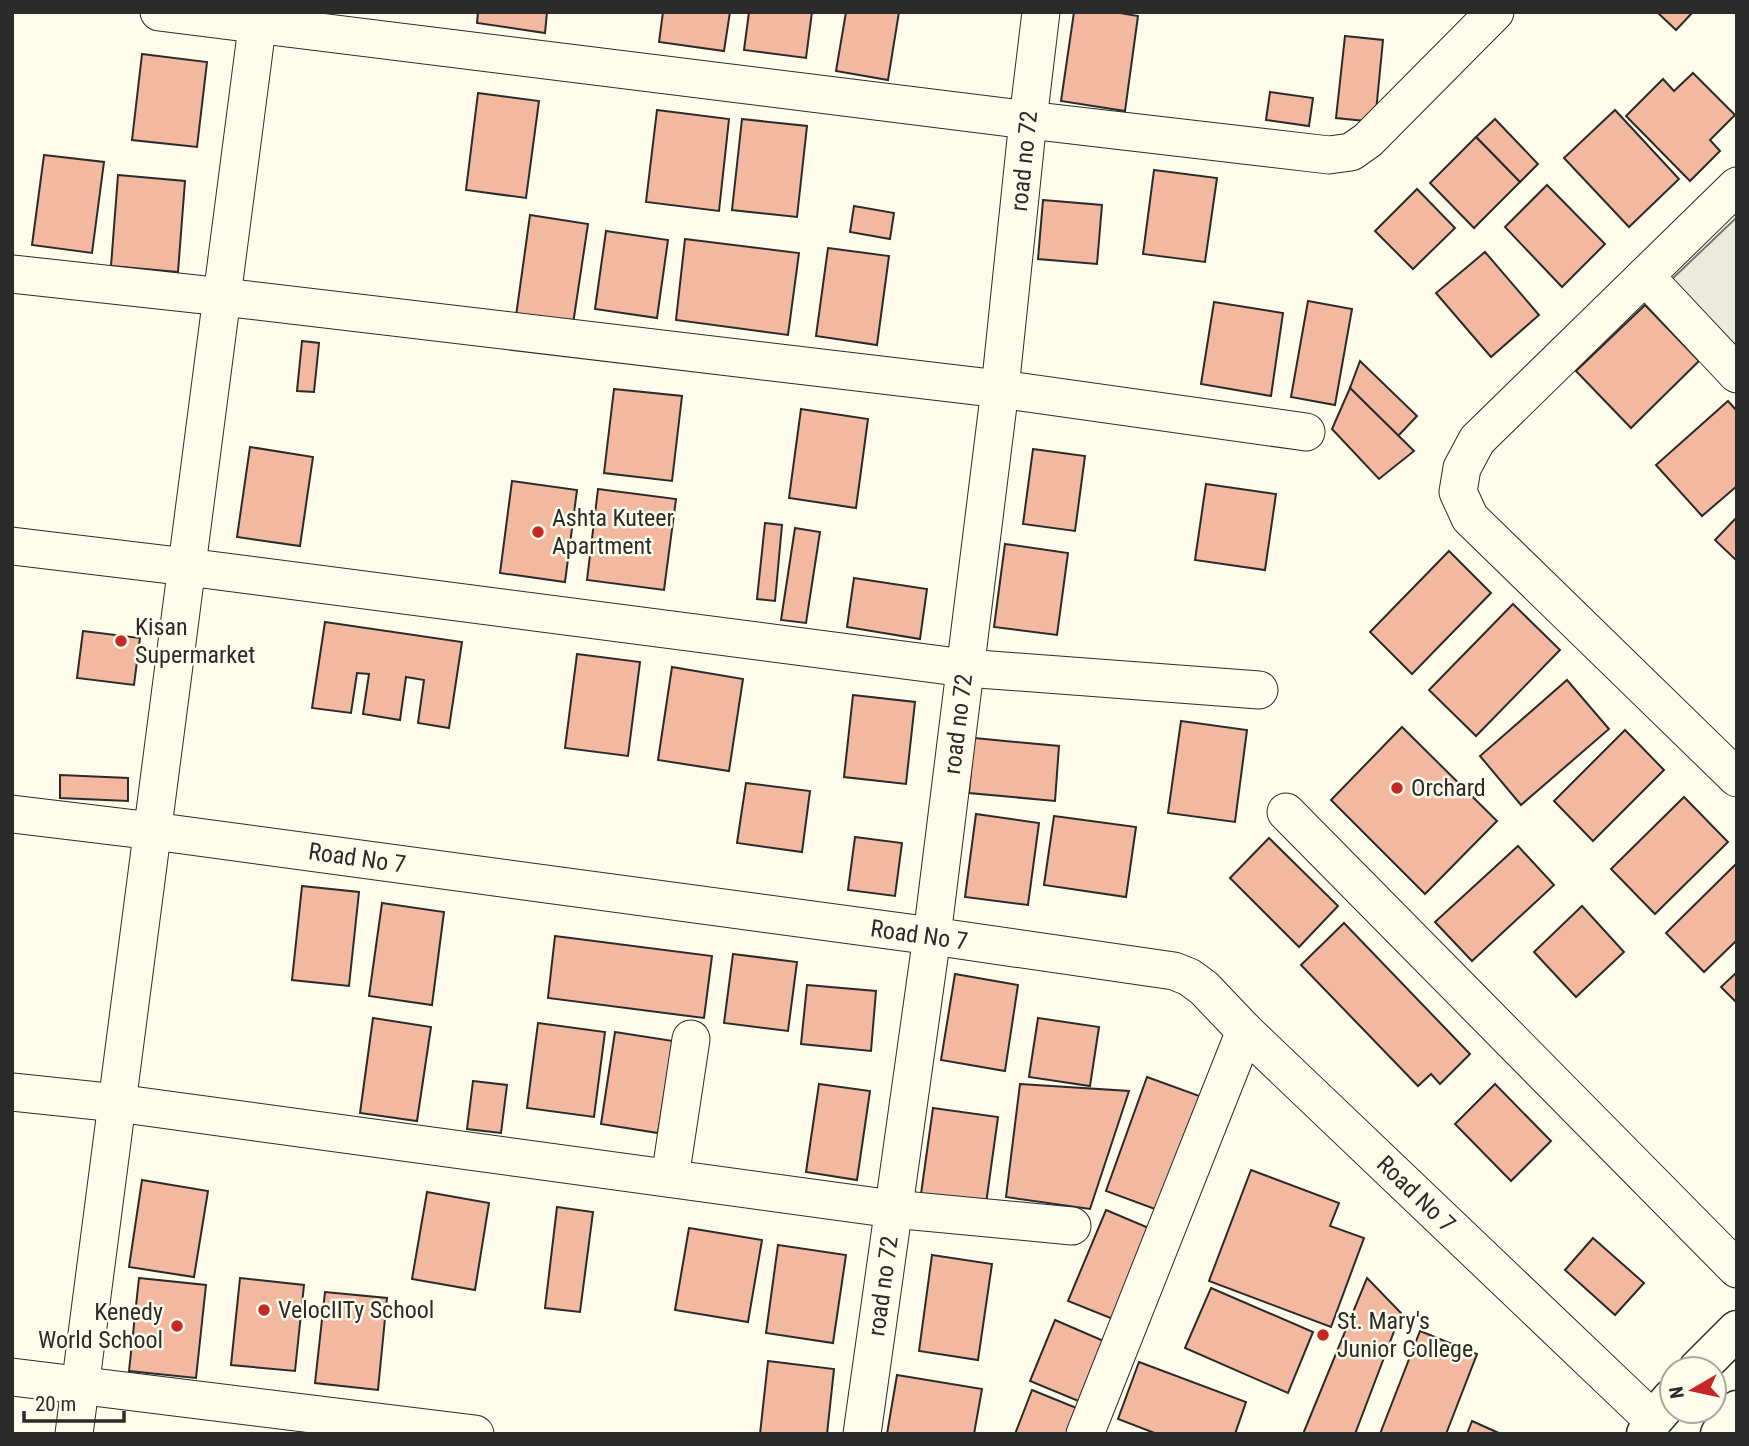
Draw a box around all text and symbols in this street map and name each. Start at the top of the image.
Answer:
street label: road no 72 [1005,109,1043,213]
place label: Ashta Kuteer Apartment [552,504,674,560]
marker: Ashta Kuteer Apartment [530,524,546,540]
place label: Kisan Supermarket [135,613,255,669]
marker: Kisan Supermarket [113,633,129,649]
street label: road no 72 [938,672,978,776]
place label: Orchard [1411,774,1486,802]
marker: Orchard [1389,780,1405,796]
street label: Road No 7 [307,837,407,879]
street label: Road No 7 [869,914,969,956]
street label: Road No 7 [1371,1150,1461,1238]
street label: road no 72 [862,1234,904,1338]
place label: VelocIITy School [278,1296,434,1324]
place label: Kenedy World School [38,1298,163,1354]
marker: VelocIITy School [256,1302,272,1318]
place label: St. Mary's Junior College [1337,1307,1473,1363]
marker: Kenedy World School [169,1318,185,1334]
marker: St. Mary's Junior College [1315,1327,1331,1343]
north arrow [1658,1355,1728,1425]
scale bar [24,1380,124,1424]
text: N [1664,1385,1689,1400]
text: 20 m [35,1392,76,1416]

